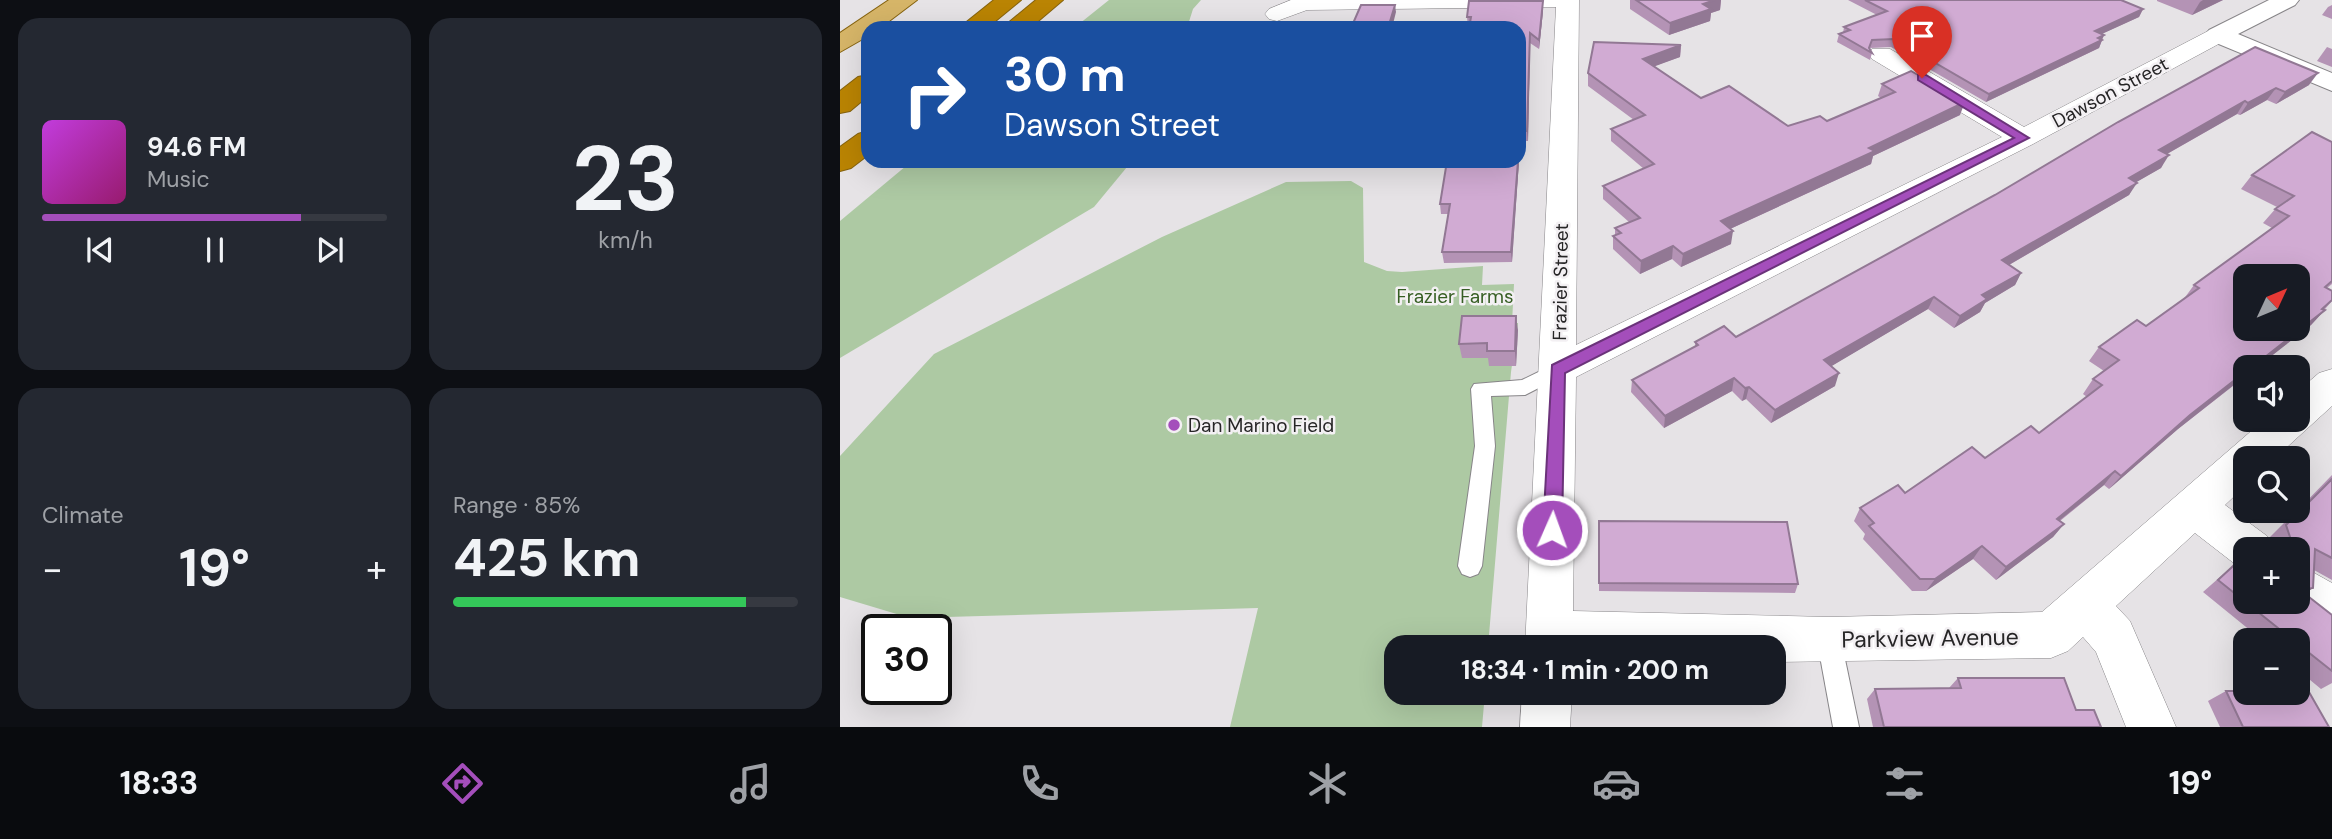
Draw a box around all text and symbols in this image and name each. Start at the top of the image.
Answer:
pin [1892,6,1952,78]
icon: arrive [1903,17,1941,55]
text: 30 m [1004,42,1126,106]
icon: right [889,49,980,140]
street label: Dawson Street [2048,51,2173,134]
text: Dawson Street [1004,104,1220,146]
text: 23 [572,120,679,238]
text: 94.6 FM [147,130,246,164]
text: Music [147,164,210,194]
street label: Frazier Street [1547,223,1574,341]
text: km/h [598,225,653,255]
icon: previous [81,231,119,269]
icon: pause [196,231,234,269]
icon: next [311,231,349,269]
north arrow [2233,264,2310,341]
map controls [2233,264,2310,705]
park label: Frazier Farms [1396,284,1514,309]
button: sound [2233,355,2310,432]
place label: Dan Marino Field [1188,413,1334,438]
marker: Dan Marino Field [1166,417,1182,433]
button: search [2233,446,2310,523]
text: Range · 85% [453,490,580,520]
position arrow [1515,493,1589,567]
text: Climate [42,500,124,530]
text: 425 km [453,524,640,592]
text: 19° [179,534,250,602]
button: + [2233,537,2310,614]
text: − [42,544,63,594]
text: + [366,544,387,594]
speed limit sign: 30 [861,614,952,705]
street label: Parkview Avenue [1841,621,2019,655]
button: − [2233,628,2310,705]
text: 18:34 · 1 min · 200 m [1461,653,1709,687]
icon: directions [438,759,487,808]
icon: music [726,759,775,808]
icon: phone [1015,759,1064,808]
icon: climate [1303,759,1352,808]
icon: car [1592,759,1641,808]
icon: filters [1880,759,1929,808]
text: 18:33 [120,762,198,804]
text: 19° [2169,762,2212,804]

